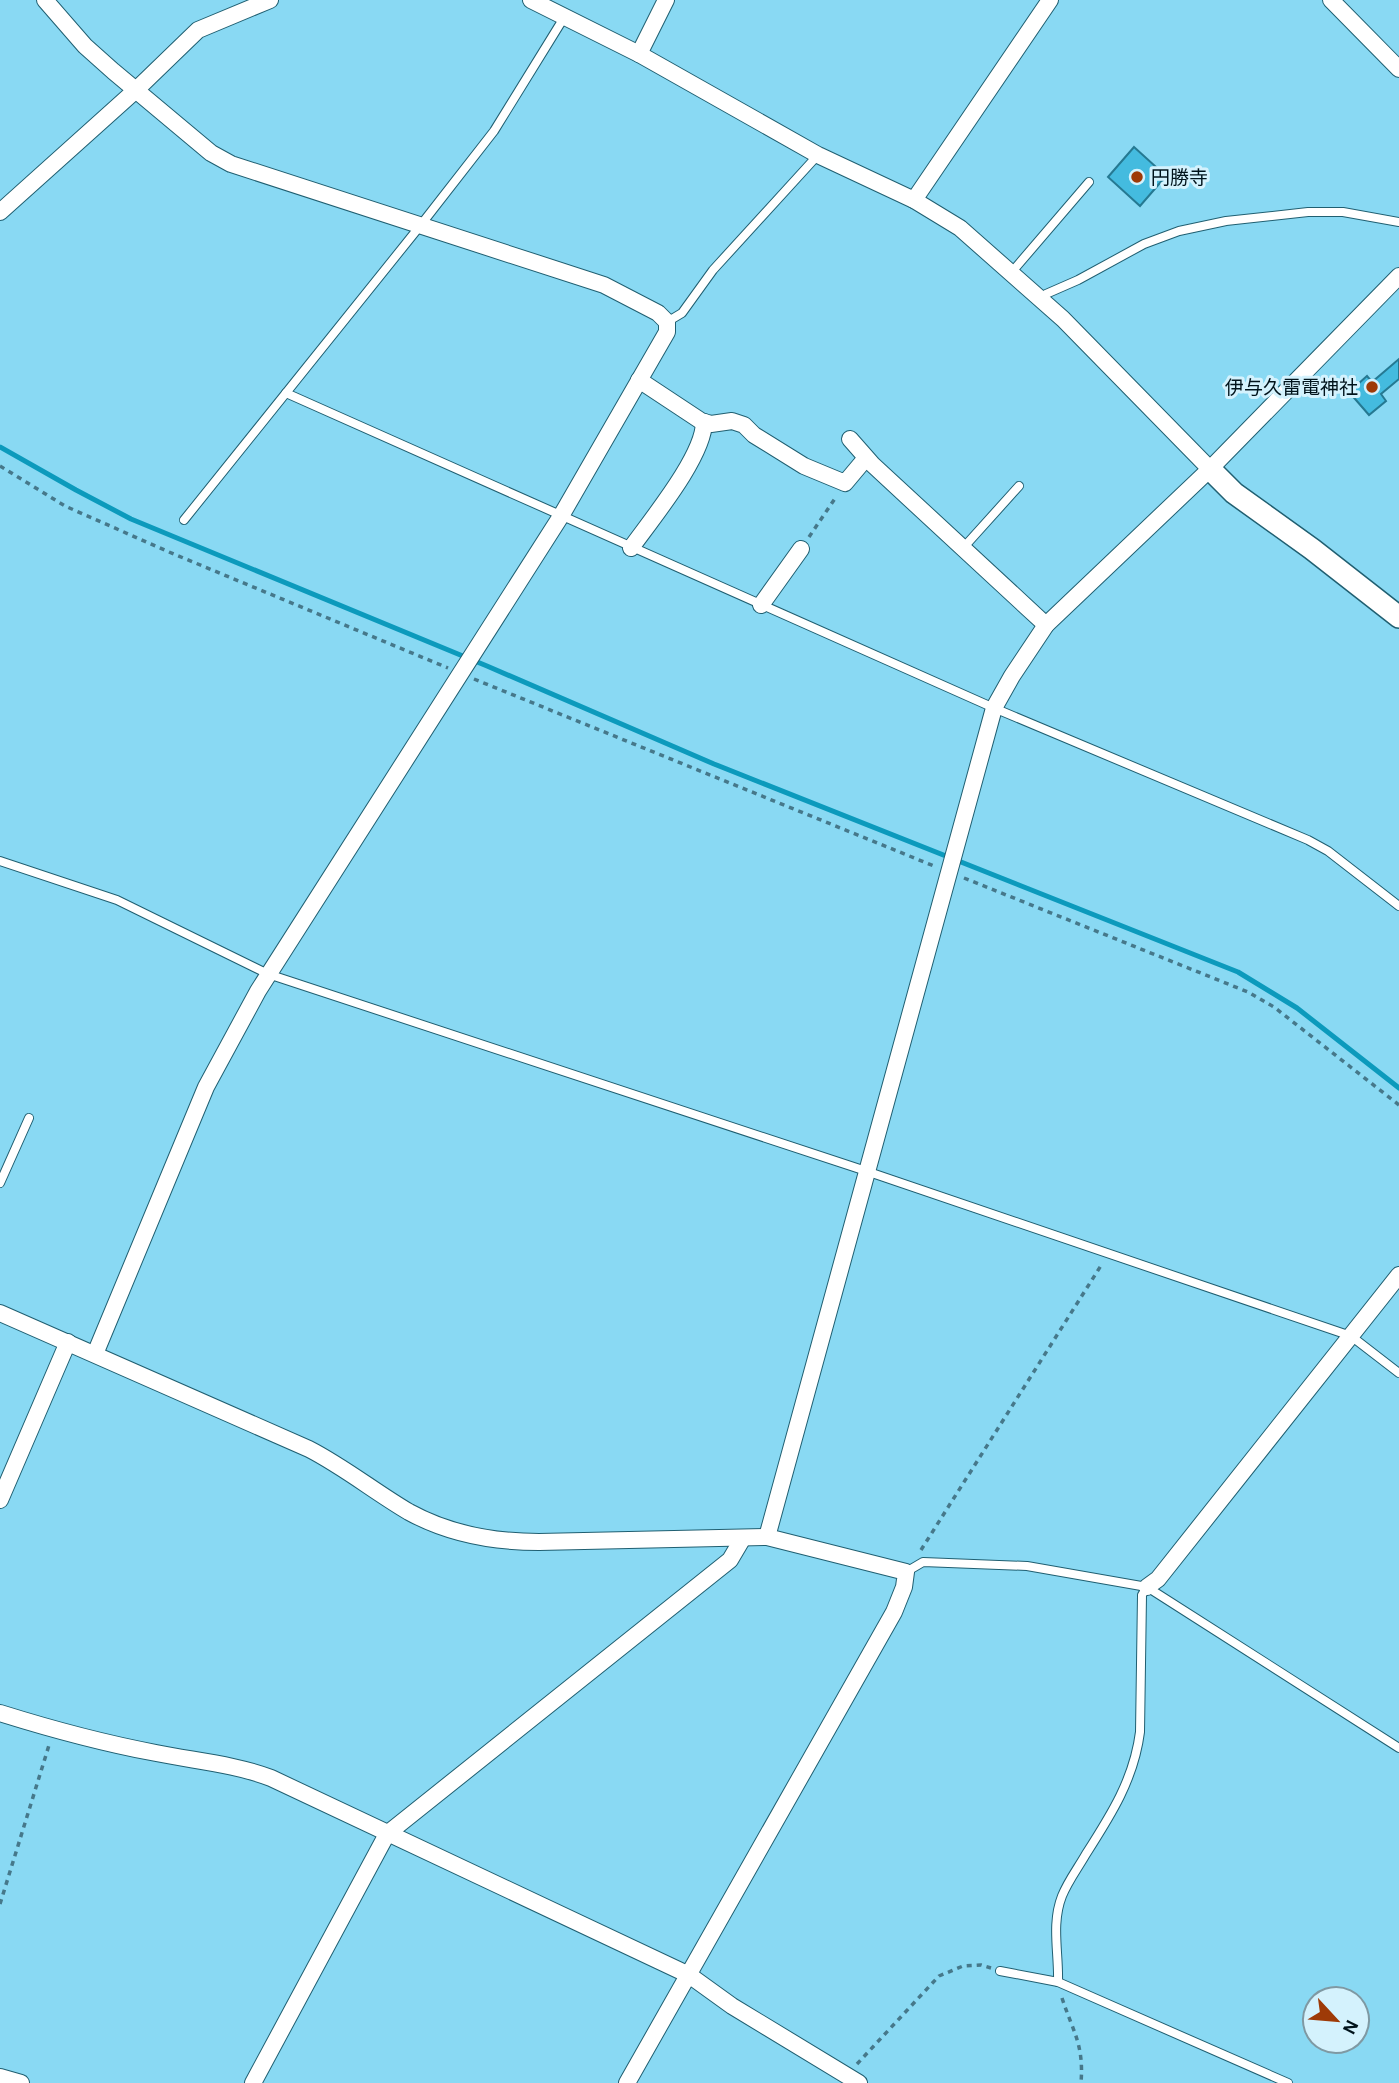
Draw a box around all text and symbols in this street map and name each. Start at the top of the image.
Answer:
place label: 円勝寺 [1151,168,1208,188]
marker: 円勝寺 [1129,169,1145,185]
place label: 伊与久雷電神社 [1225,377,1358,398]
marker: 伊与久雷電神社 [1364,379,1380,395]
north arrow [1301,1985,1371,2055]
text: N [1338,2017,1361,2037]

